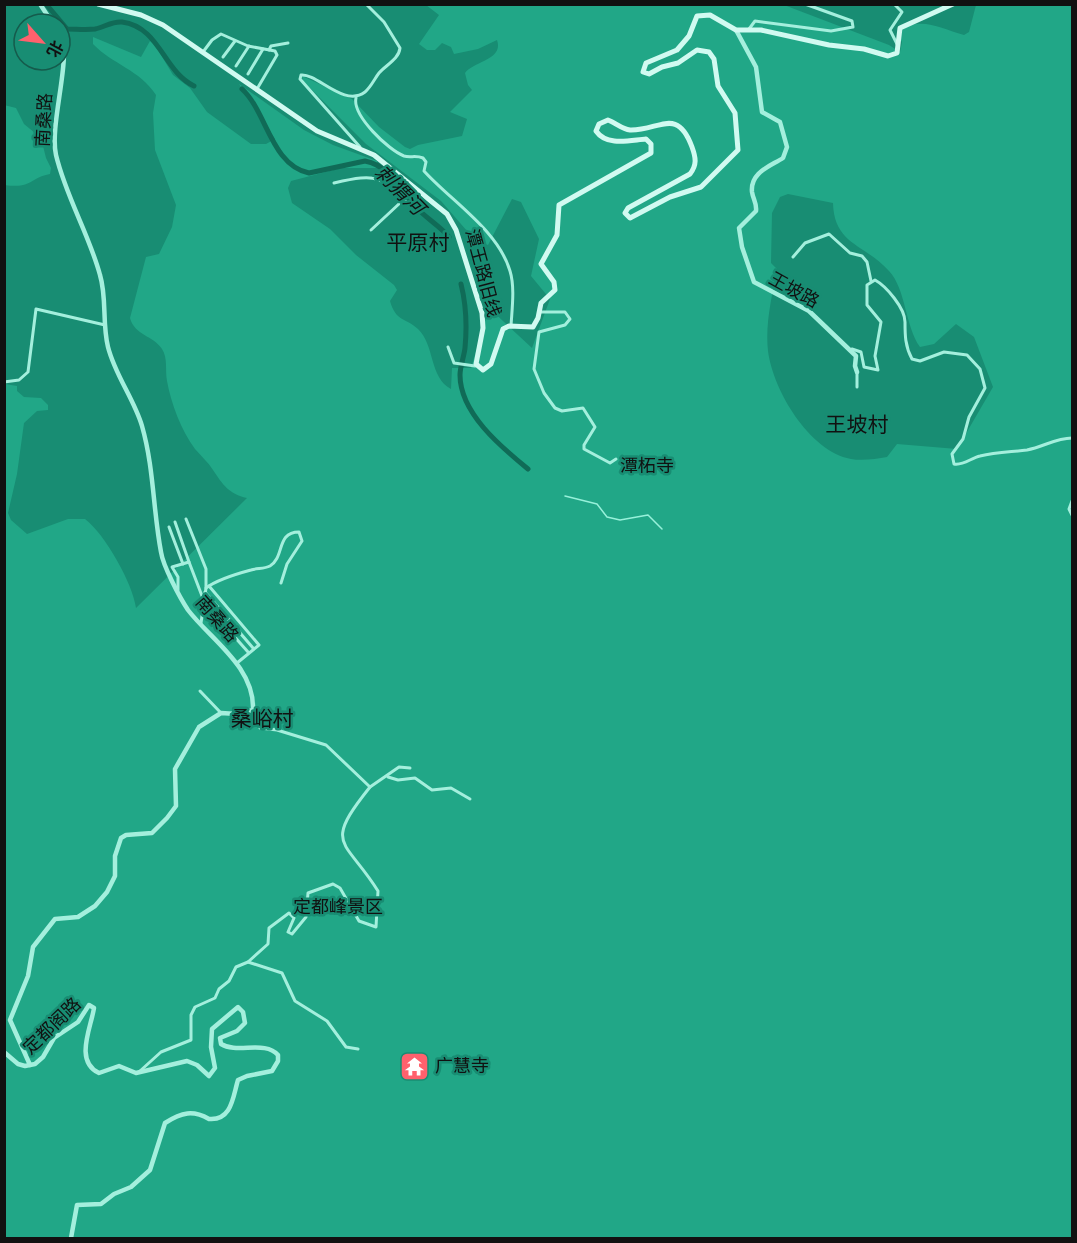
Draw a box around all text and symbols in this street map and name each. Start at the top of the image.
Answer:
north arrow [12,12,72,72]
text: 北 [44,38,66,60]
street label: 南桑路 [33,93,55,147]
water label: 刺猬河 [371,161,432,222]
street label: 潭王路旧线 [462,227,504,319]
district label: 平原村 [387,231,450,254]
street label: 王坡路 [766,268,822,312]
district label: 王坡村 [826,413,889,436]
park label: 潭柘寺 [620,456,674,476]
street label: 南桑路 [192,592,242,646]
district label: 桑峪村 [231,707,294,730]
park label: 定都峰景区 [293,897,383,917]
street label: 定都阁路 [19,994,85,1058]
temple icon: 广慧寺 [398,1050,430,1082]
place label: 广慧寺 [435,1056,489,1076]

